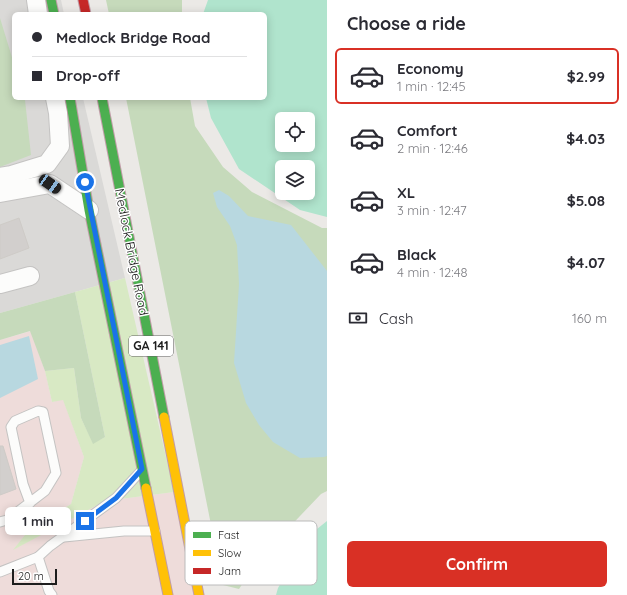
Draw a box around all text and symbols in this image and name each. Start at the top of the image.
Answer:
text: Choose a ride [347,12,466,35]
text: Medlock Bridge Road [56,28,210,47]
icon: car [349,58,385,94]
text: Economy [397,59,464,78]
text: Drop-off [56,66,120,85]
text: $2.99 [567,67,605,86]
text: 1 min · 12:45 [397,78,466,94]
map controls [275,112,315,200]
button: locate [275,112,315,152]
icon: car [349,120,385,156]
text: Comfort [397,121,458,140]
text: $4.03 [566,129,605,148]
text: 2 min · 12:46 [397,140,468,156]
button: layers [275,160,315,200]
car [37,172,63,196]
route start [76,173,94,191]
icon: car [349,182,385,218]
text: XL [397,183,415,202]
street label: Medlock Bridge Road [112,187,152,317]
text: $5.08 [567,191,605,210]
text: 3 min · 12:47 [397,202,467,218]
icon: car [349,244,385,280]
text: Black [397,245,437,264]
text: $4.07 [567,253,605,272]
text: 4 min · 12:48 [397,264,468,280]
icon: cash [347,307,369,329]
text: Cash [379,309,413,328]
text: 160 m [572,310,607,326]
road number: GA 141 [129,336,173,356]
callout: 1 min [5,507,71,535]
route end [76,512,94,530]
text: 1 min [22,513,54,529]
legend [185,521,317,585]
text: Fast [218,528,240,542]
button: Confirm [347,541,607,587]
text: Slow [218,546,242,560]
text: Jam [218,564,241,578]
scale bar [12,567,57,586]
text: 20 m [18,569,44,583]

